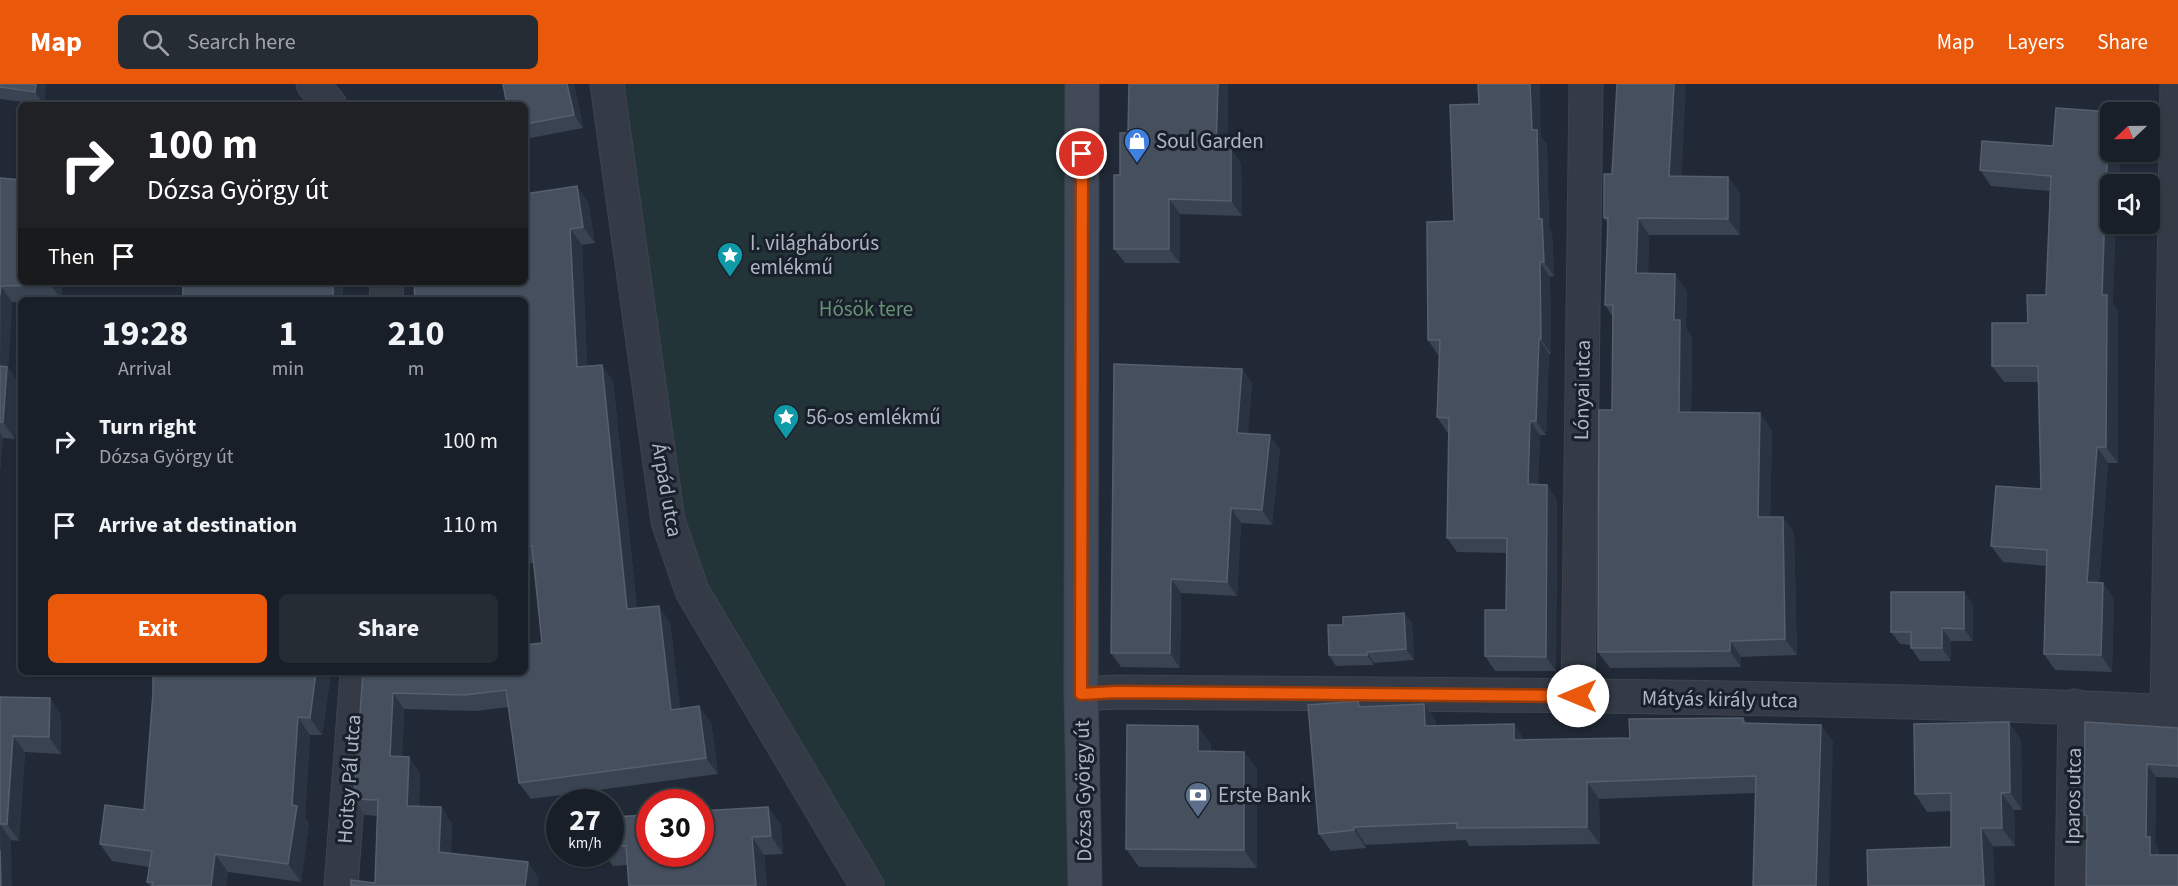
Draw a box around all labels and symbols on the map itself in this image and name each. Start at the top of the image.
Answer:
north arrow [2100,102,2160,162]
shop icon: Soul Garden [1122,126,1152,164]
place label: Soul Garden [1156,126,1264,156]
pin [1056,128,1107,179]
place label: I. világháborús emlékmű [750,228,879,282]
place icon: I. világháborús emlékmű [715,240,745,278]
park label: Hősök tere [819,294,913,324]
street label: Lónyai utca [1566,340,1598,440]
place icon: 56-os emlékmű [771,402,801,440]
place label: 56-os emlékmű [806,402,941,432]
street label: Árpád utca [644,441,690,539]
position arrow [1546,664,1610,728]
street label: Mátyás király utca [1642,683,1798,715]
street label: Hoitsy Pál utca [330,713,368,845]
street label: Dózsa György út [1067,720,1099,862]
street label: Iparos utca [2057,747,2089,845]
bank icon: Erste Bank [1183,780,1213,818]
place label: Erste Bank [1218,780,1312,810]
speed limit sign: 30 [636,789,714,867]

